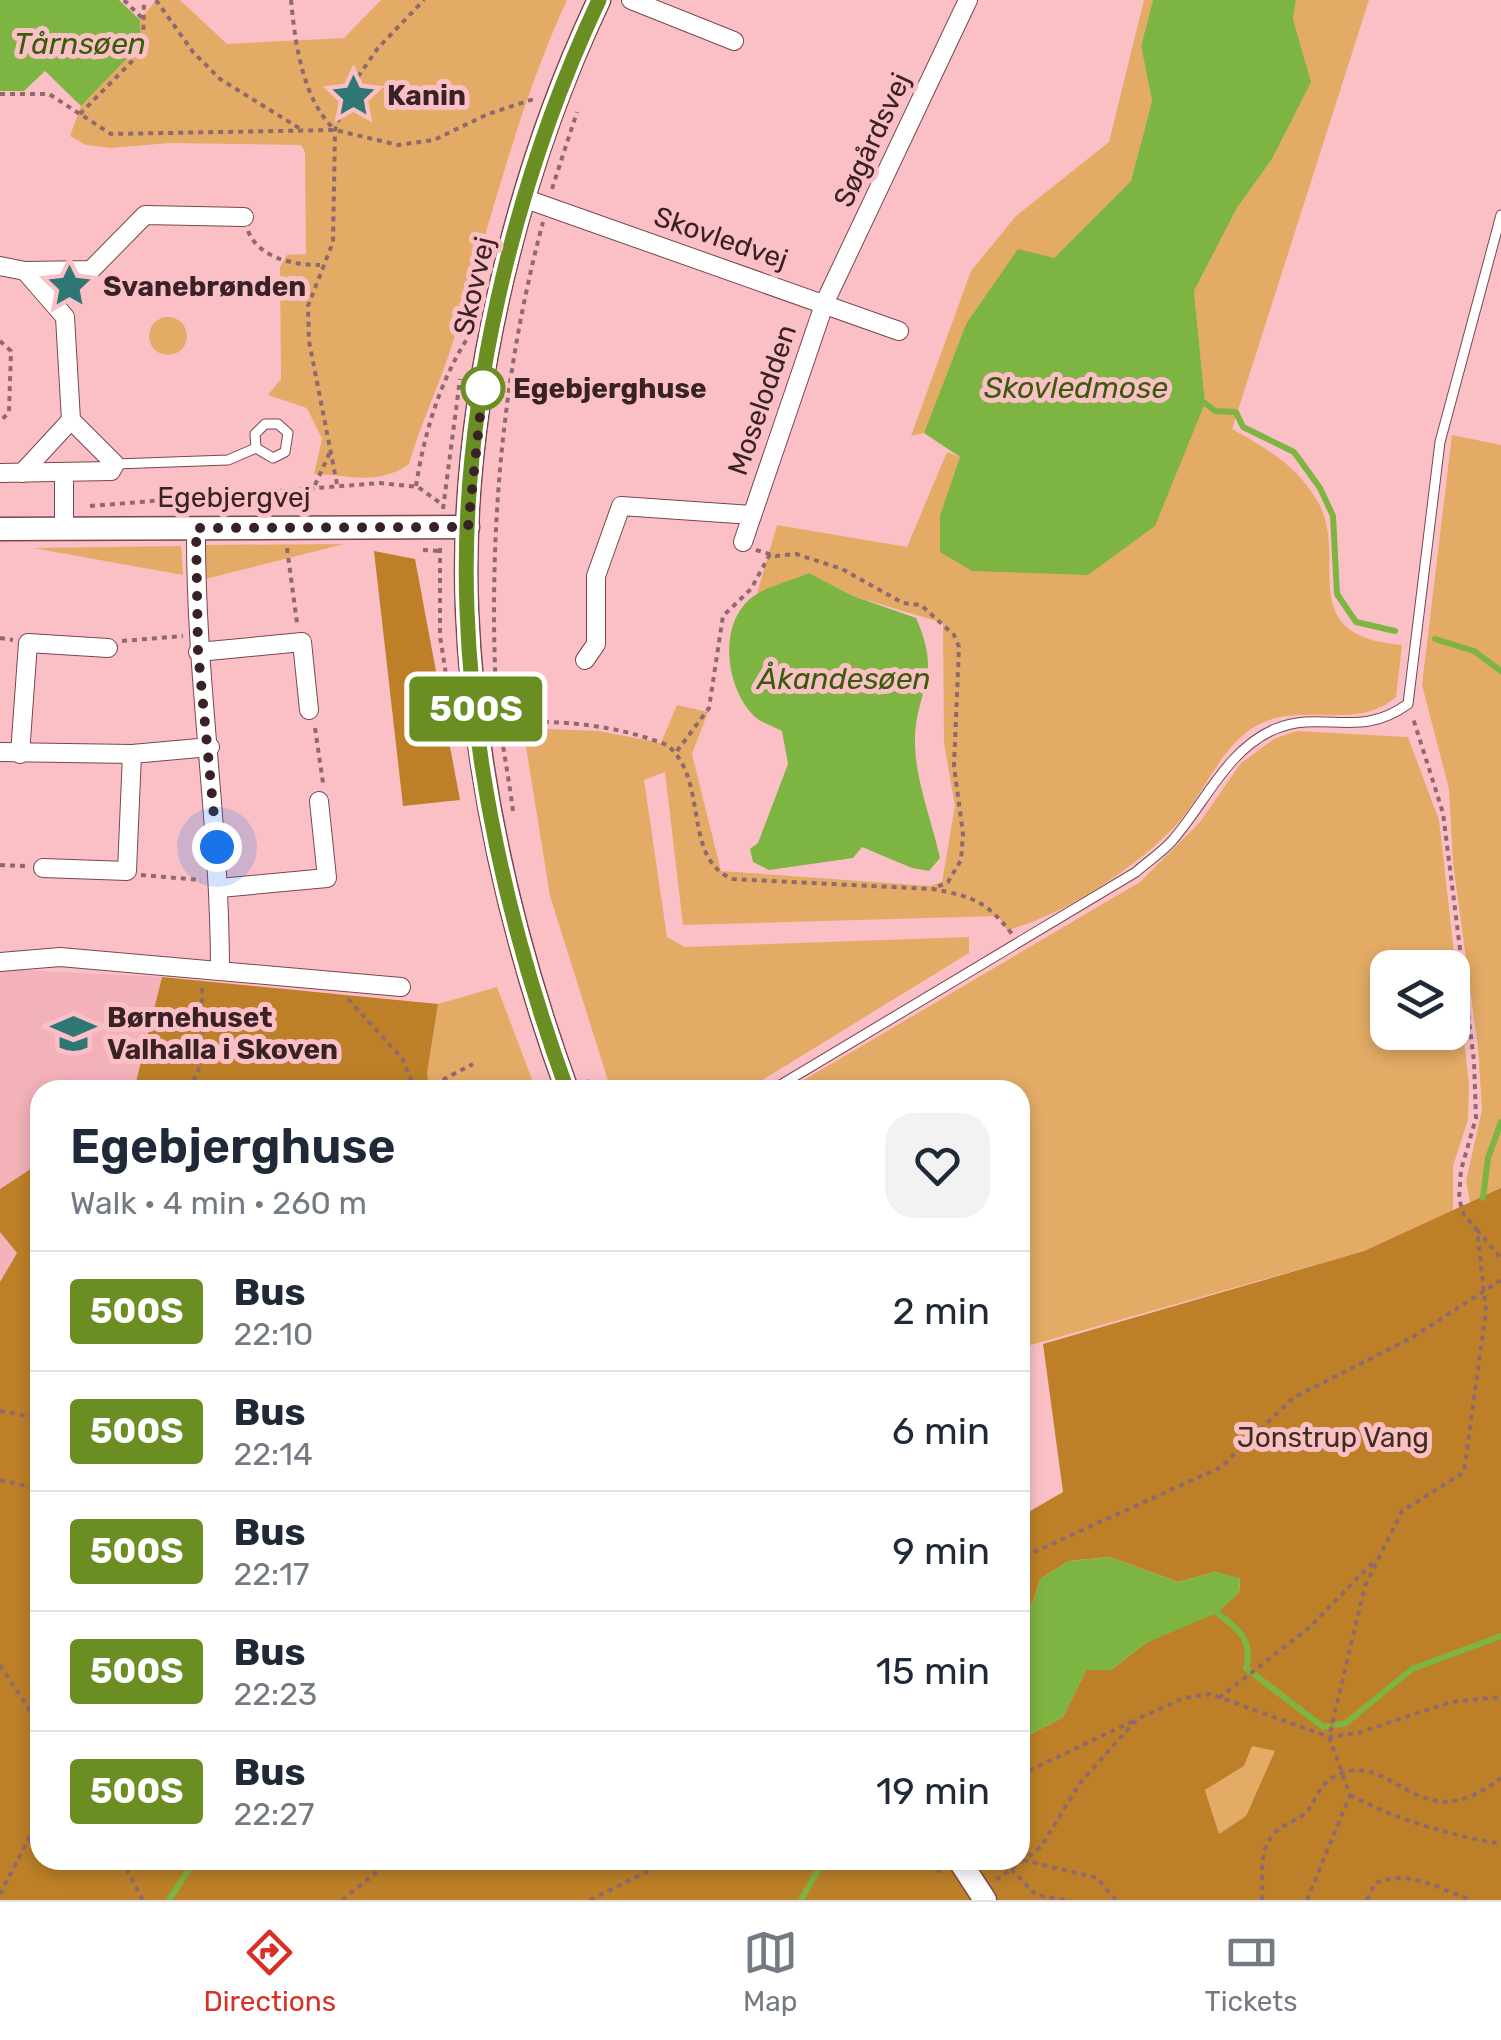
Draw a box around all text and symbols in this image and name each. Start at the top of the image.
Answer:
water label: Tårnsøen [14,26,146,62]
street label: Søgårdsvej [827,68,917,212]
place icon: Kanin [330,71,378,119]
place label: Kanin [387,79,466,112]
street label: Skovledvej [650,200,792,276]
street label: Skovvej [447,234,501,338]
place icon: Svanebrønden [46,262,94,310]
place label: Svanebrønden [103,270,306,303]
street label: Moselodden [721,320,803,480]
marker: Egebjerghuse [462,367,504,409]
water label: Skovledmose [984,370,1168,406]
place label: Egebjerghuse [513,372,707,405]
street label: Egebjergvej [157,481,311,514]
water label: Åkandesøen [755,661,931,697]
line badge: 500S [406,676,546,742]
text: 500S [429,688,523,730]
your location [192,822,242,872]
map controls [1370,950,1470,1050]
button: layers [1370,950,1470,1050]
place label: Børnehuset Valhalla i Skoven [107,1001,338,1066]
school or university icon: Børnehuset Valhalla i Skoven [50,1009,98,1057]
button: heart [885,1113,990,1218]
text: Egebjerghuse [70,1118,396,1175]
text: Walk · 4 min · 260 m [70,1184,367,1222]
text: Bus [233,1269,306,1315]
text: 2 min [892,1288,990,1334]
text: 500S [90,1290,183,1332]
text: 22:10 [233,1315,313,1353]
text: Bus [233,1389,306,1435]
text: 6 min [892,1408,990,1454]
text: 500S [90,1410,183,1452]
park label: Jonstrup Vang [1237,1421,1429,1454]
text: 22:14 [233,1435,313,1473]
text: Bus [233,1509,306,1555]
text: 9 min [892,1528,990,1574]
text: 500S [90,1530,183,1572]
text: 22:17 [233,1555,309,1593]
text: Bus [233,1629,306,1675]
text: 15 min [876,1648,990,1694]
text: 500S [90,1650,183,1692]
text: 22:23 [233,1675,317,1713]
text: Bus [233,1749,306,1795]
text: 19 min [876,1768,990,1814]
text: 500S [90,1770,183,1812]
text: 22:27 [233,1795,314,1833]
tab: Directions [203,1925,336,2018]
tab: Map [743,1925,798,2018]
tab: Tickets [1205,1925,1298,2018]

